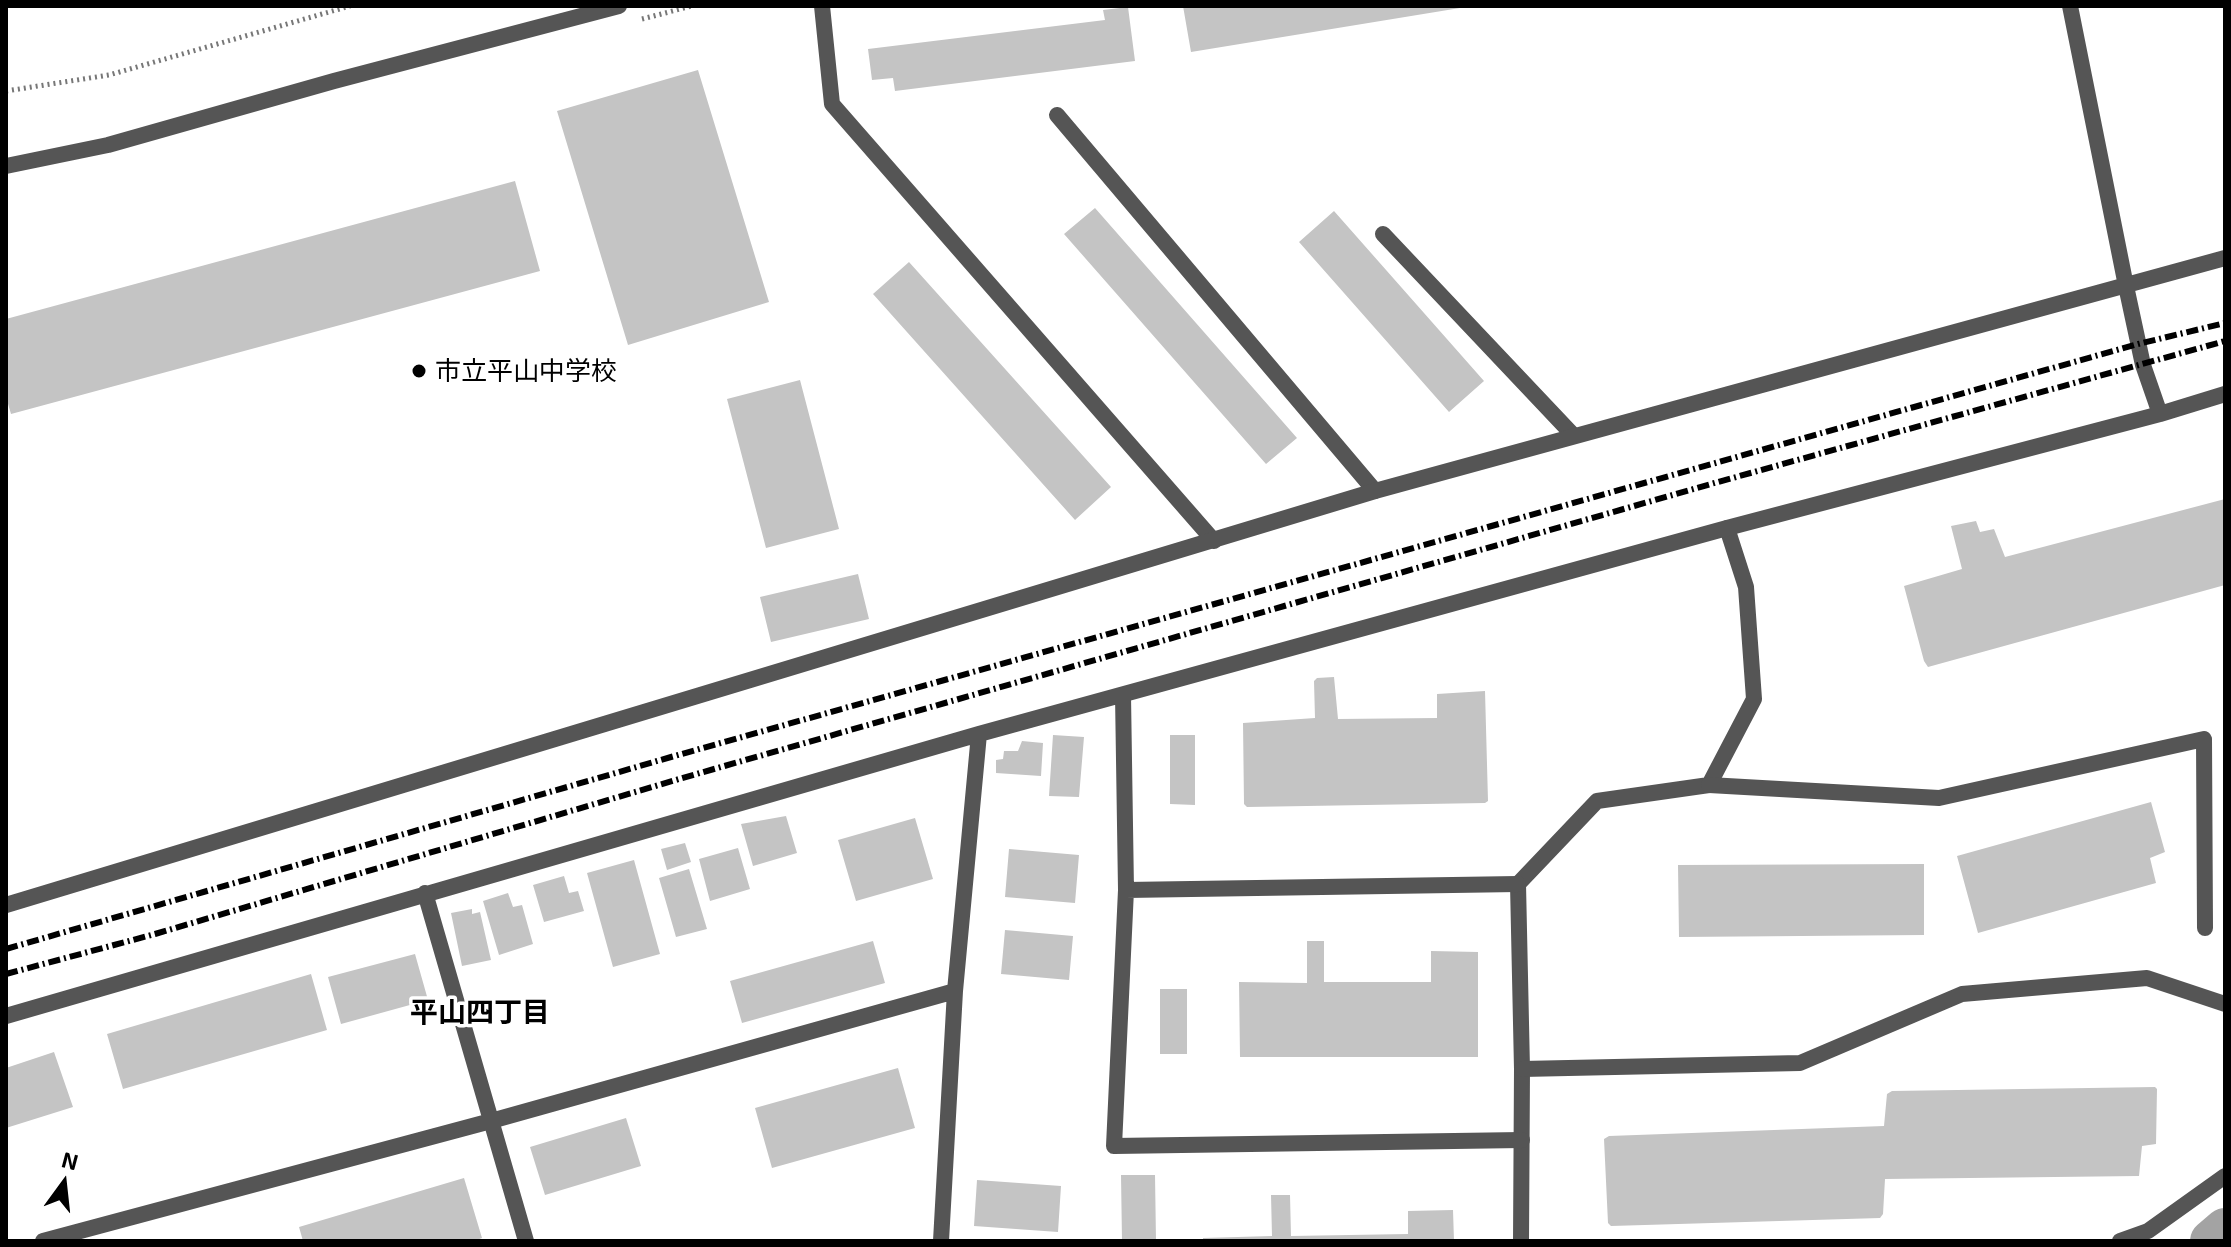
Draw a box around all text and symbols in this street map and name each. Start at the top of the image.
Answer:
place label: 市立平山中学校 [435,355,617,387]
marker: 市立平山中学校 [410,362,428,380]
district label: 平山四丁目 [410,996,550,1030]
north arrow [24,1143,104,1223]
text: N [59,1145,81,1174]

